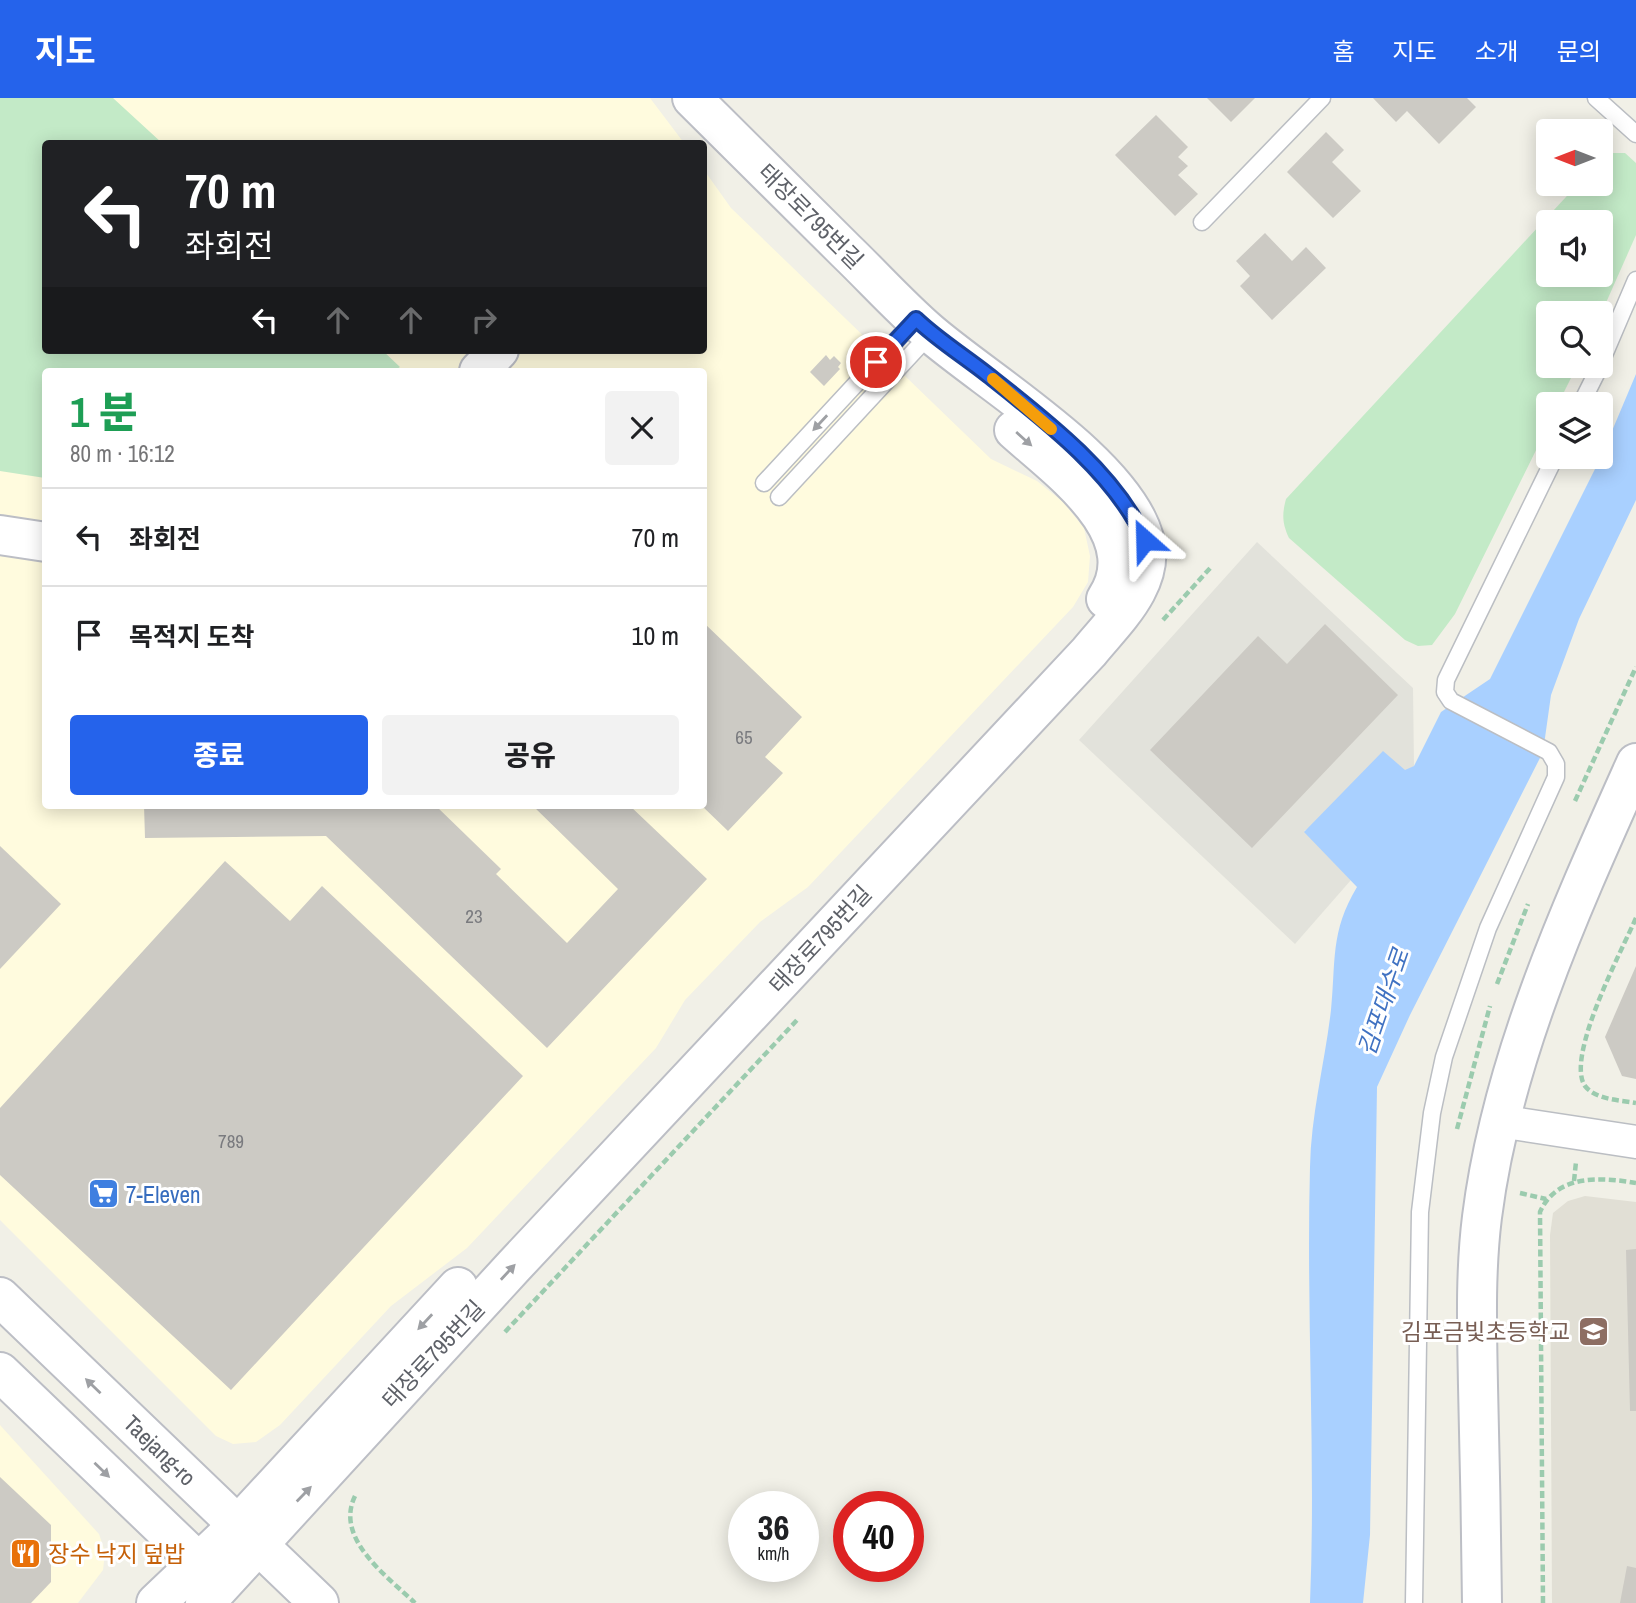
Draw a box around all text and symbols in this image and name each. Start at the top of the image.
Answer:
text: 지도 [35,29,96,73]
text: 홈 [1332,35,1354,67]
text: 지도 [1392,35,1437,67]
text: 소개 [1475,35,1519,67]
text: 문의 [1557,35,1601,67]
north arrow [1536,119,1614,196]
map controls [1536,119,1613,469]
text: 70 m [185,157,277,223]
street label: 태장로795번길 [752,157,870,275]
icon: left [70,168,161,259]
button: sound [1536,210,1613,287]
text: 좌회전 [185,224,273,267]
icon: left [246,301,284,339]
icon: ahead [319,301,357,339]
icon: ahead [392,301,430,339]
icon: right [465,301,503,339]
button: search [1536,301,1613,378]
pin [846,332,906,392]
icon: arrive [857,343,895,381]
text: 1 분 [70,384,137,440]
button: close [605,391,679,465]
button: layers [1536,392,1613,469]
one-way arrow [812,414,828,431]
one-way arrow [1015,431,1032,447]
text: 80 m · 16:12 [70,438,175,469]
position arrow [1108,503,1182,577]
icon: left [70,518,108,556]
text: 70 m [632,520,679,555]
text: 좌회전 [129,521,201,556]
icon: arrive [70,616,108,654]
text: 10 m [632,618,679,653]
text: 목적지 도착 [129,619,255,654]
button: 종료 [70,715,368,795]
button: 공유 [382,715,679,795]
house number: 65 [735,724,753,750]
street label: 태장로795번길 [762,878,878,1000]
house number: 23 [465,903,483,929]
water label: 김포대수로 [1350,944,1416,1059]
house number: 789 [218,1128,244,1154]
supermarket icon: 7-Eleven [86,1177,120,1211]
place label: 7-Eleven [126,1179,200,1210]
one-way arrow [500,1263,516,1281]
street label: 태장로795번길 [375,1293,491,1415]
one-way arrow [417,1313,433,1331]
school or university icon: 김포금빛초등학교 [1576,1314,1610,1348]
place label: 김포금빛초등학교 [1401,1316,1570,1347]
one-way arrow [85,1379,102,1395]
street label: Taejang-ro [117,1408,203,1492]
one-way arrow [94,1462,111,1479]
one-way arrow [296,1486,312,1503]
speed limit sign: 40 [833,1491,924,1582]
text: 36 [758,1504,789,1551]
restaurant icon: 장수 낙지 덮밥 [8,1536,42,1570]
place label: 장수 낙지 덮밥 [48,1538,185,1569]
text: km/h [758,1541,790,1566]

